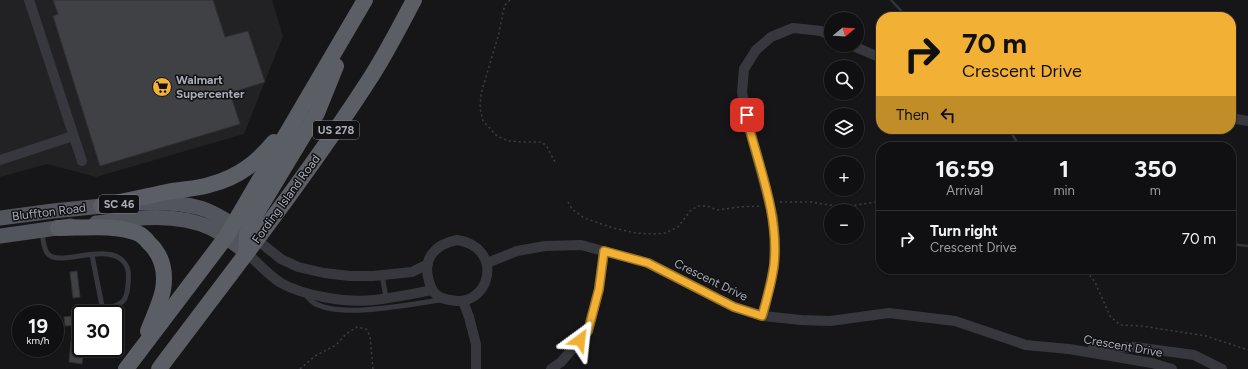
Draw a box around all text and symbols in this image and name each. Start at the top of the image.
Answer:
north arrow [824,12,864,52]
map controls [824,12,864,244]
text: 70 m [962,26,1027,60]
icon: right [896,28,948,80]
button: search [824,60,864,100]
text: Crescent Drive [962,60,1082,82]
place label: Walmart Supercenter [176,73,245,101]
supermarket icon: Walmart Supercenter [151,76,173,98]
pin [730,98,764,132]
icon: arrive [736,104,758,126]
icon: left [937,104,959,126]
text: Then [896,106,929,124]
button: layers [824,108,864,148]
road number: US 278 [313,121,359,139]
street label: Fording Island Road [249,152,323,246]
text: 16:59 [935,154,994,183]
text: 1 [1059,154,1069,183]
text: 350 [1134,154,1177,183]
button: + [824,156,864,196]
text: Arrival [946,183,983,198]
text: min [1053,183,1075,198]
text: m [1150,183,1161,198]
road number: SC 46 [99,195,139,213]
street label: Bluffton Road [11,201,87,223]
button: − [824,204,864,244]
text: Turn right [930,222,998,240]
icon: right [896,228,918,250]
text: 70 m [1182,230,1216,248]
text: Crescent Drive [930,240,1017,255]
street label: Crescent Drive [672,256,750,304]
speed limit sign: 30 [72,305,124,357]
text: 19 [28,314,48,338]
position arrow [559,319,601,361]
street label: Crescent Drive [1082,332,1164,360]
text: km/h [27,334,49,347]

